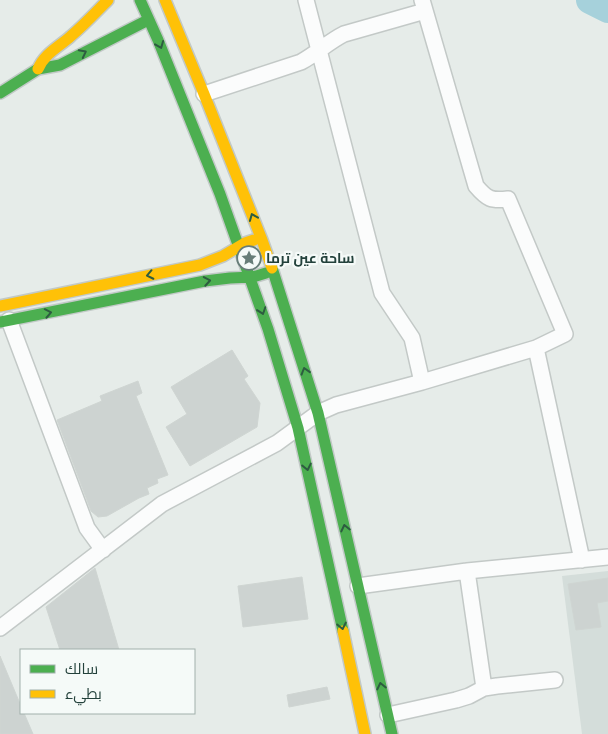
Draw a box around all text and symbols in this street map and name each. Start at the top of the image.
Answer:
one-way arrow [153,40,164,49]
one-way arrow [78,49,87,59]
one-way arrow [249,213,259,221]
place icon: ساحة عين ترما [236,245,262,271]
place label: ساحة عين ترما [266,249,354,267]
one-way arrow [146,270,155,280]
one-way arrow [203,276,212,286]
one-way arrow [256,306,266,314]
one-way arrow [43,308,52,318]
one-way arrow [300,367,310,375]
one-way arrow [301,462,312,471]
one-way arrow [340,523,351,532]
one-way arrow [336,621,346,630]
legend [20,649,195,714]
text: سالك [65,659,98,678]
one-way arrow [376,682,387,691]
text: بطيء [65,684,102,706]

